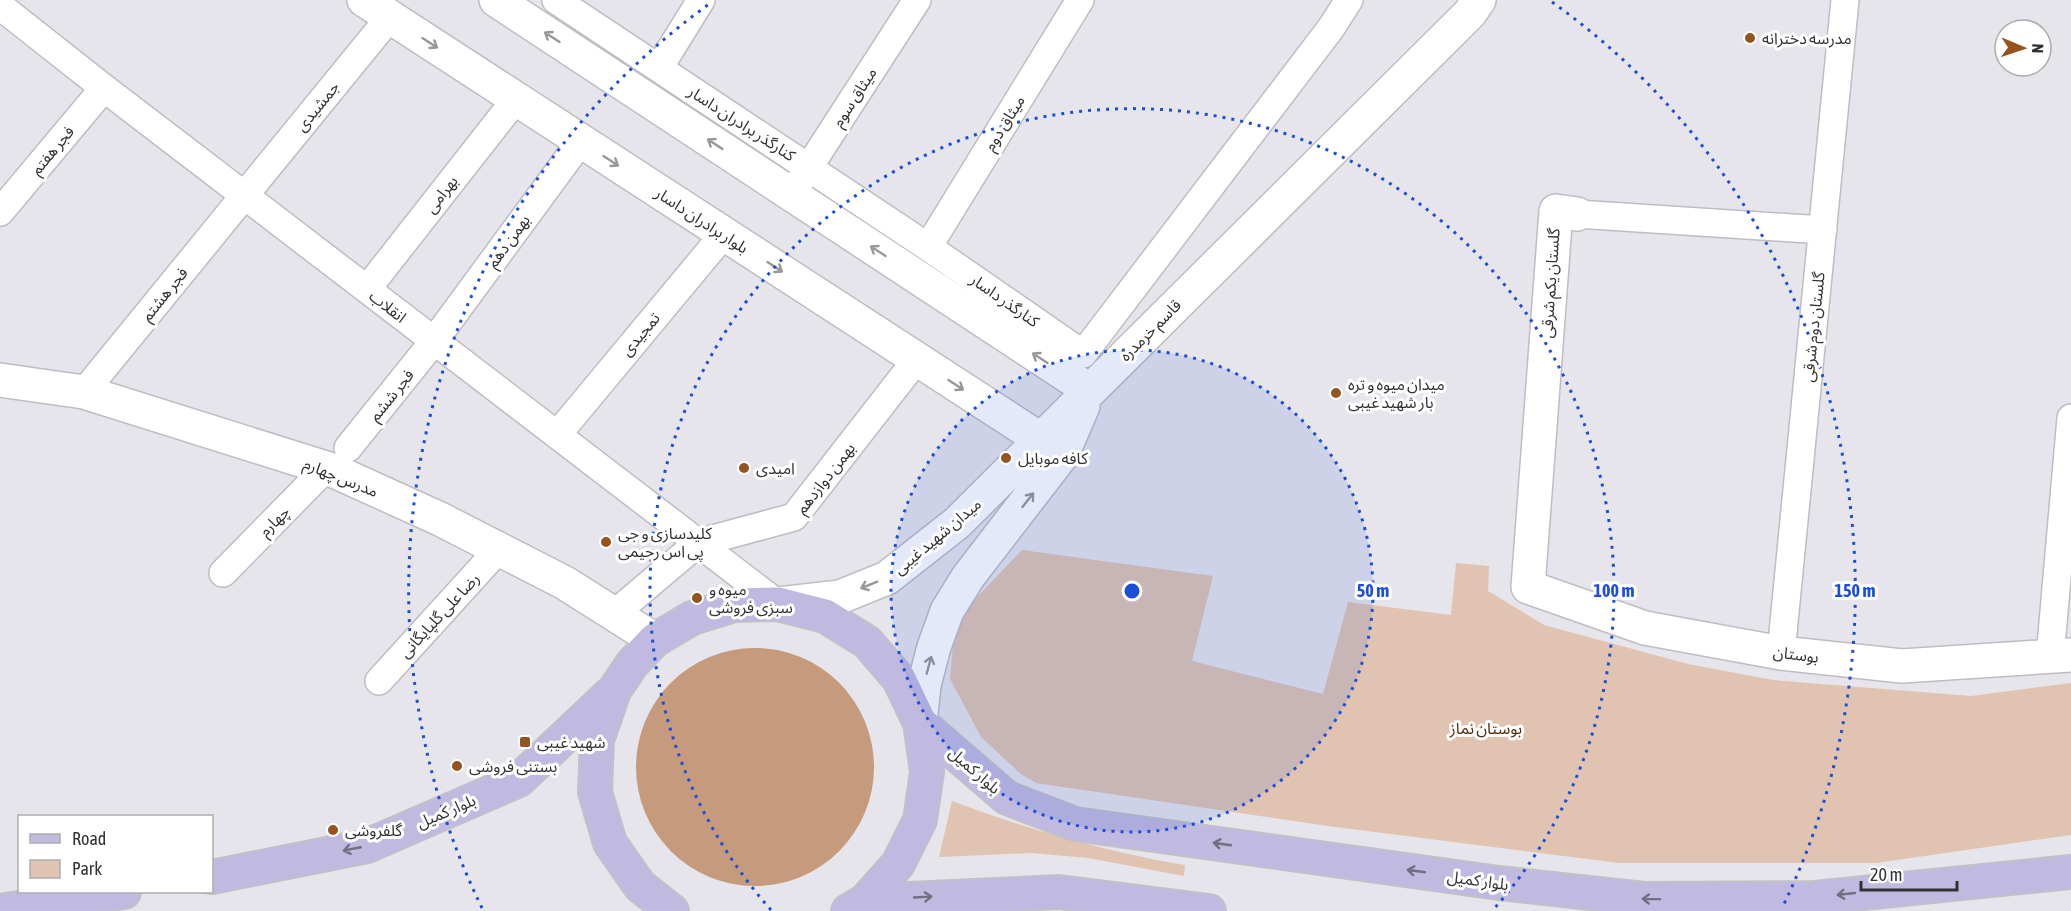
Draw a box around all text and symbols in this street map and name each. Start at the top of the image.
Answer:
north arrow [1993,18,2053,78]
place label: مدرسه دخترانه [1762,29,1852,48]
one-way arrow [543,30,560,43]
marker: مدرسه دخترانه [1743,31,1757,45]
one-way arrow [422,37,439,50]
text: N [2029,43,2047,54]
street label: میثاق سوم [828,64,883,132]
street label: جمشیدی [291,77,343,135]
street label: کنارگذر برادران داسار [684,81,799,165]
street label: میثاق دوم [980,92,1031,156]
street label: فجر هفتم [26,122,81,181]
one-way arrow [706,137,723,150]
one-way arrow [603,155,619,167]
street label: بهرامی [421,172,462,217]
street label: بلوار برادران داسار [651,183,752,258]
street label: بهمن دهم [483,211,537,273]
street label: گلستان یکم شرقی [1537,227,1567,339]
one-way arrow [869,244,886,257]
one-way arrow [766,261,783,273]
street label: فجر هشتم [137,264,194,327]
street label: کنارگذر داسار [966,269,1043,331]
street label: گلستان دوم شرقی [1798,271,1832,383]
street label: انقلاب [366,286,410,326]
street label: قاسم خرمدره [1116,296,1187,367]
street label: تمجیدی [617,309,664,360]
one-way arrow [1033,352,1049,364]
street label: فجر ششم [365,366,420,427]
place label: میدان میوه و تره بار شهید غیبی [1348,375,1445,412]
one-way arrow [948,378,965,391]
marker: میدان میوه و تره بار شهید غیبی [1329,386,1343,400]
street label: بهمن دوازدهم [792,439,862,520]
place label: کافه موبایل [1018,449,1088,468]
marker: کافه موبایل [999,451,1013,465]
street label: مدرس چهارم [299,454,381,504]
place label: امیدی [756,459,795,478]
marker: امیدی [737,461,751,475]
one-way arrow [1021,492,1034,508]
street label: میدان شهید غیبی [890,494,985,579]
street label: چهارم [255,502,296,543]
place label: کلیدسازی و جی پی اس رحیمی [618,524,712,562]
marker: کلیدسازی و جی پی اس رحیمی [599,535,613,549]
street label: رضا علی گلپایگانی [395,569,484,663]
place label: میوه و سبزی فروشی [709,580,793,617]
one-way arrow [860,580,879,591]
text: 50 m [1357,580,1389,601]
text: 100 m [1594,580,1634,601]
text: 150 m [1835,580,1875,601]
centre of rings [1122,581,1142,601]
marker: میوه و سبزی فروشی [690,591,704,605]
street label: بوستان [1772,642,1820,667]
one-way arrow [924,656,935,675]
park label: بوستان نماز [1449,719,1522,738]
place label: شهید غیبی [537,733,606,752]
marker: شهید غیبی [518,735,532,749]
street label: بلوار کمیل [945,743,1004,798]
place label: بستنی فروشی [469,757,557,776]
marker: بستنی فروشی [450,759,464,773]
street label: بلوار کمیل [414,791,478,832]
legend [18,815,213,893]
place label: گلفروشی [345,821,403,840]
marker: گلفروشی [326,823,340,837]
text: Road [72,828,106,849]
one-way arrow [1213,839,1233,850]
one-way arrow [343,844,363,855]
scale bar [1861,854,1957,892]
text: Park [72,858,102,879]
text: 20 m [1870,864,1902,885]
one-way arrow [1406,866,1426,877]
street label: بلوار کمیل [1446,867,1510,894]
one-way arrow [1836,889,1856,900]
one-way arrow [913,892,933,903]
one-way arrow [1641,893,1661,905]

